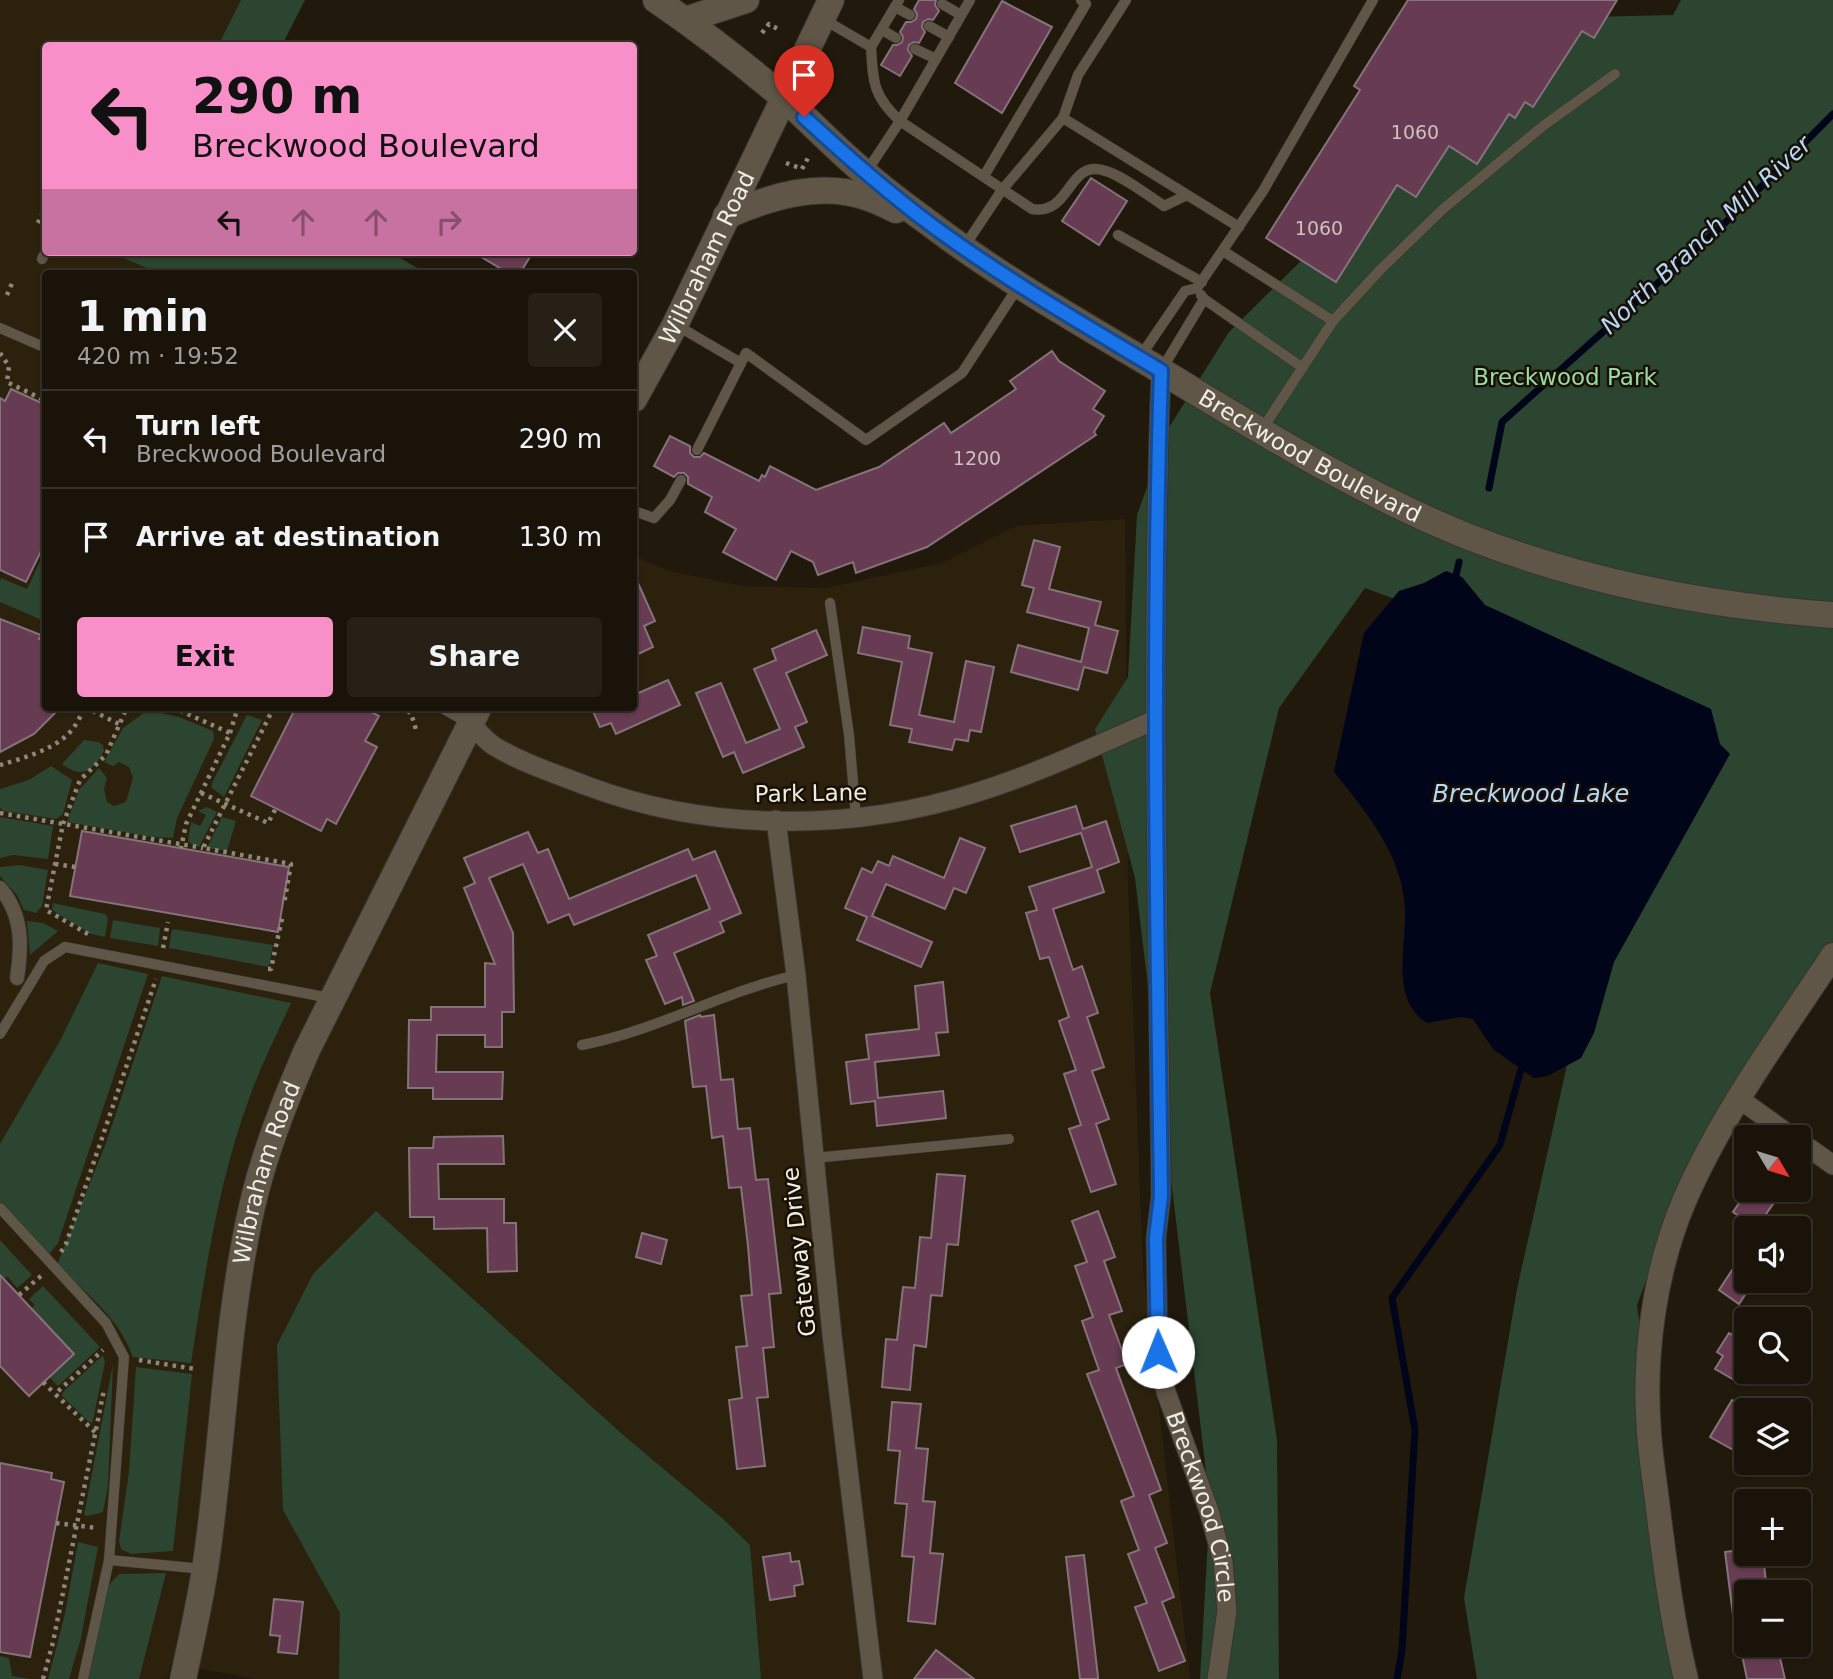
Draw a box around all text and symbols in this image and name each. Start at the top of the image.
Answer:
pin [774,45,834,117]
icon: arrive [785,56,823,94]
text: 290 m [192,68,362,125]
icon: left [77,70,168,161]
house number: 1060 [1391,121,1439,143]
text: Breckwood Boulevard [192,127,540,165]
water label: North Branch Mill River [1595,129,1819,340]
street label: Wilbraham Road [654,167,760,349]
icon: left [211,203,249,241]
icon: ahead [284,203,322,241]
icon: ahead [357,203,395,241]
icon: right [430,203,468,241]
house number: 1060 [1295,217,1343,239]
text: 1 min [77,292,209,341]
button: close [528,293,602,367]
text: 420 m · 19:52 [77,343,239,369]
park label: Breckwood Park [1473,364,1657,390]
street label: Breckwood Boulevard [1194,384,1425,528]
text: Turn left [136,411,260,441]
icon: left [77,420,115,458]
text: 290 m [519,424,602,454]
text: Breckwood Boulevard [136,441,386,467]
house number: 1200 [953,447,1001,469]
icon: arrive [77,518,115,556]
text: Arrive at destination [136,522,440,552]
text: 130 m [519,522,602,552]
button: Exit [77,617,333,697]
button: Share [347,617,602,697]
street label: Park Lane [754,779,868,807]
water label: Breckwood Lake [1433,780,1629,808]
street label: Wilbraham Road [228,1078,305,1266]
north arrow [1734,1125,1811,1202]
map controls [1734,1125,1811,1657]
street label: Gateway Drive [777,1166,821,1338]
button: sound [1734,1216,1811,1293]
button: search [1734,1307,1811,1384]
position arrow [1121,1315,1195,1389]
button: layers [1734,1398,1811,1475]
street label: Breckwood Circle [1161,1408,1239,1603]
button: + [1734,1489,1811,1566]
button: − [1734,1580,1811,1657]

